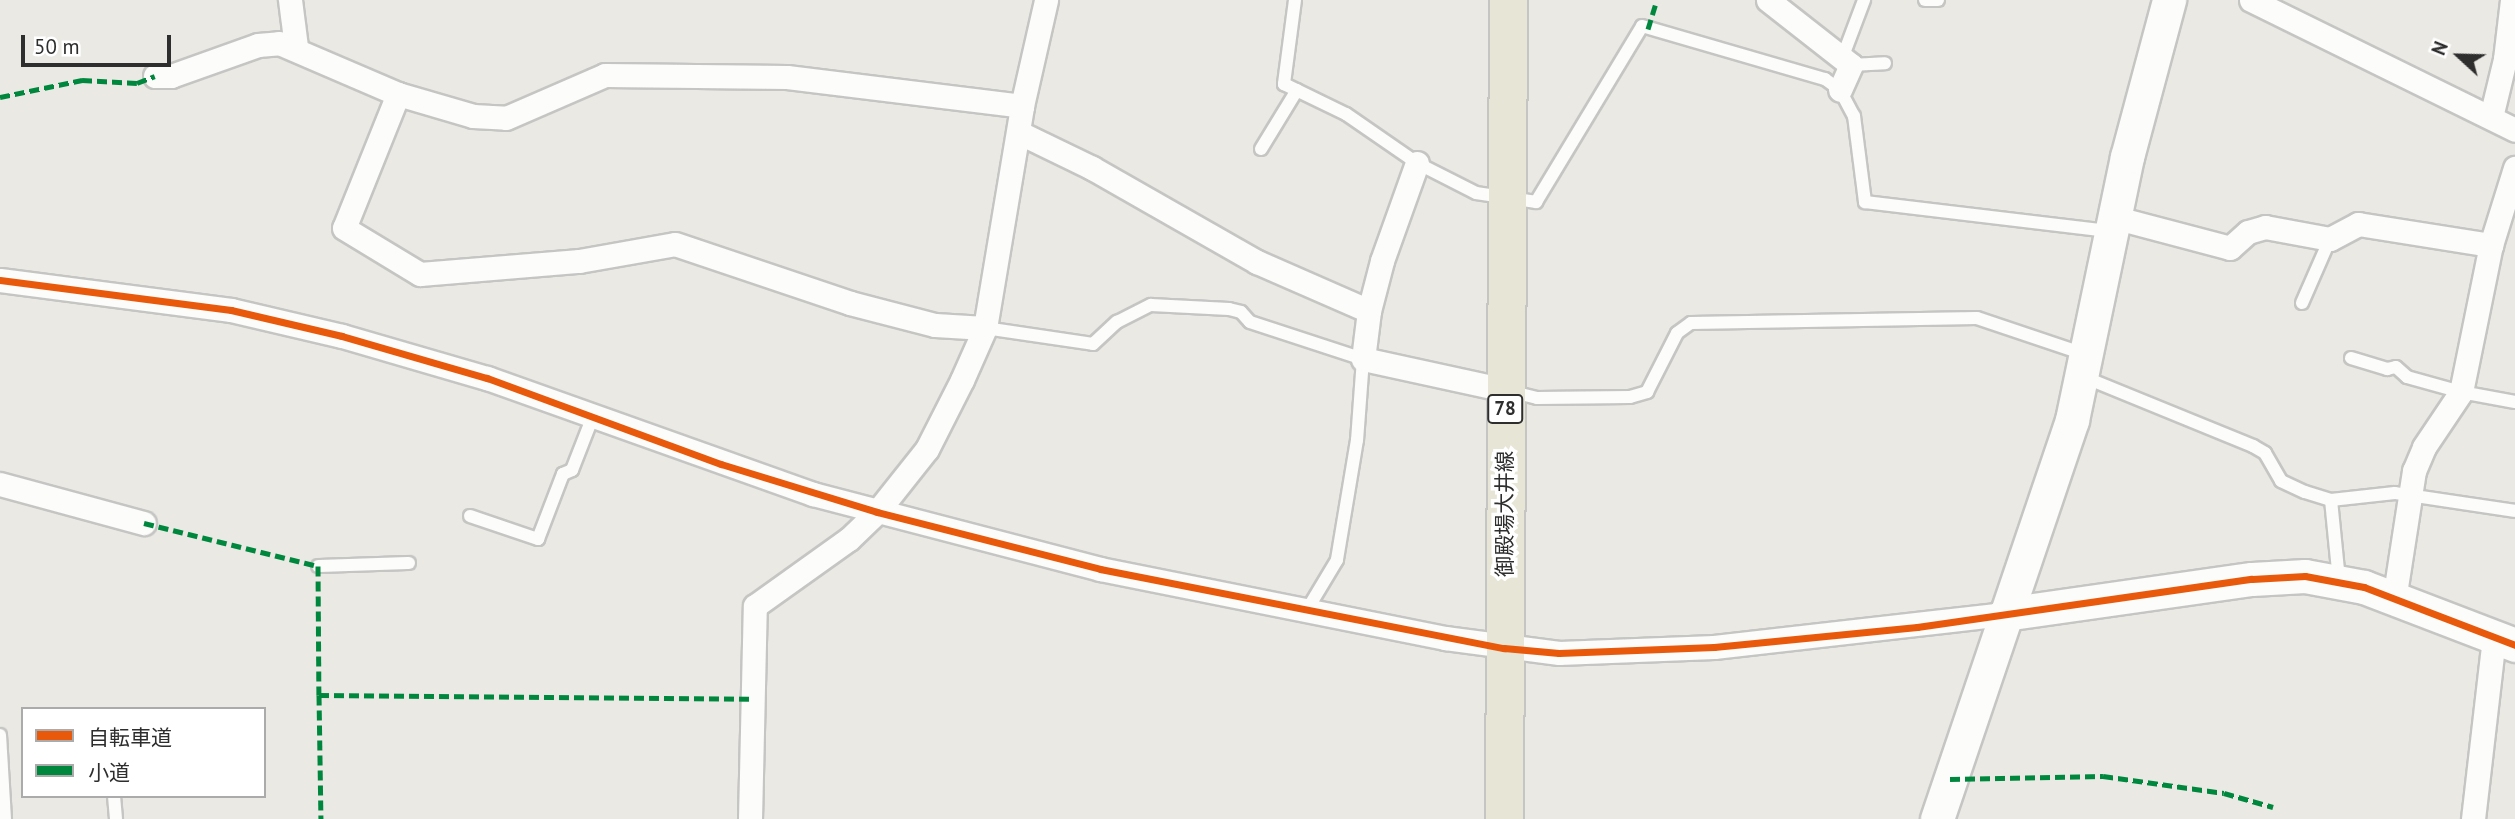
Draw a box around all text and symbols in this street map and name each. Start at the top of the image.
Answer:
scale bar [24,21,175,65]
north arrow [2424,21,2494,91]
text: 50 m [34,33,80,60]
text: N [2426,38,2453,58]
road number: 78 [1486,394,1524,424]
street label: 御殿場大井線 [1492,451,1518,577]
legend [21,707,266,798]
text: 自転車道 [88,724,172,751]
text: 小道 [88,759,130,786]

